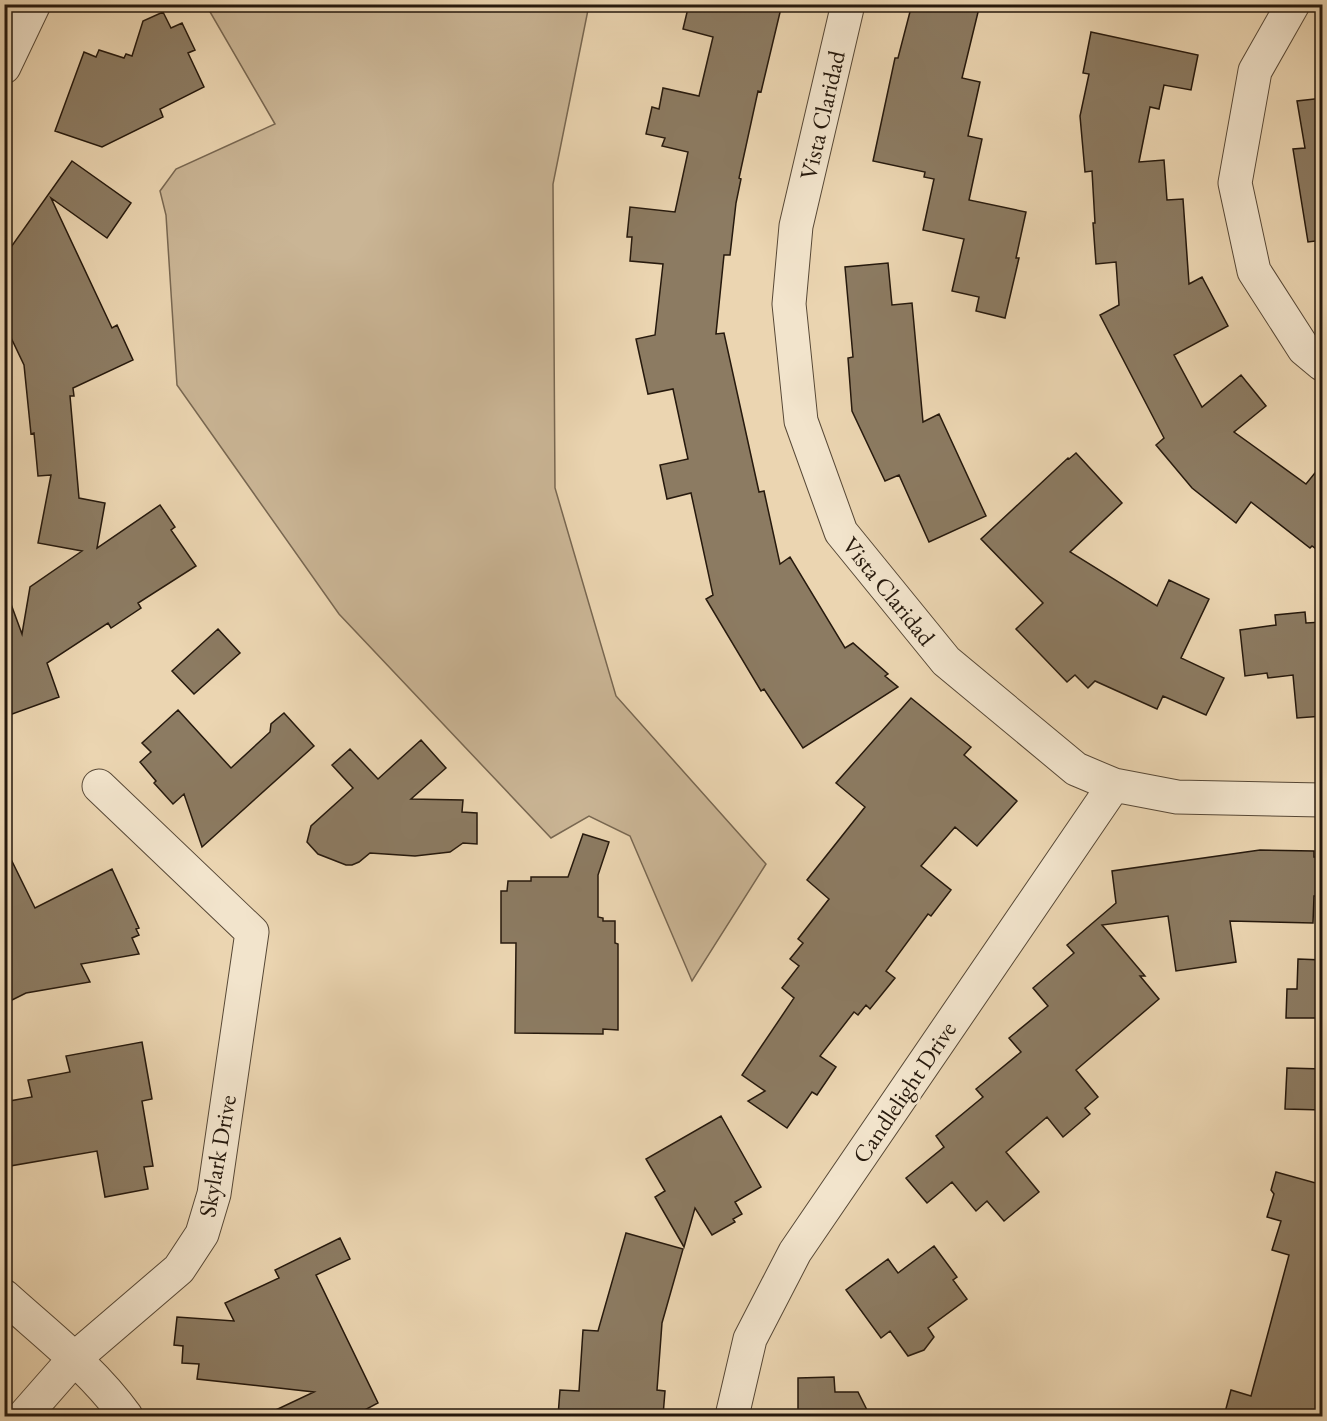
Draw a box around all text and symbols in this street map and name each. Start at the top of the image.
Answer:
street label: Vista Claridad [792,47,852,182]
street label: Vista Claridad [836,530,943,652]
street label: Candlelight Drive [845,1015,963,1169]
street label: Skylark Drive [191,1092,243,1220]

